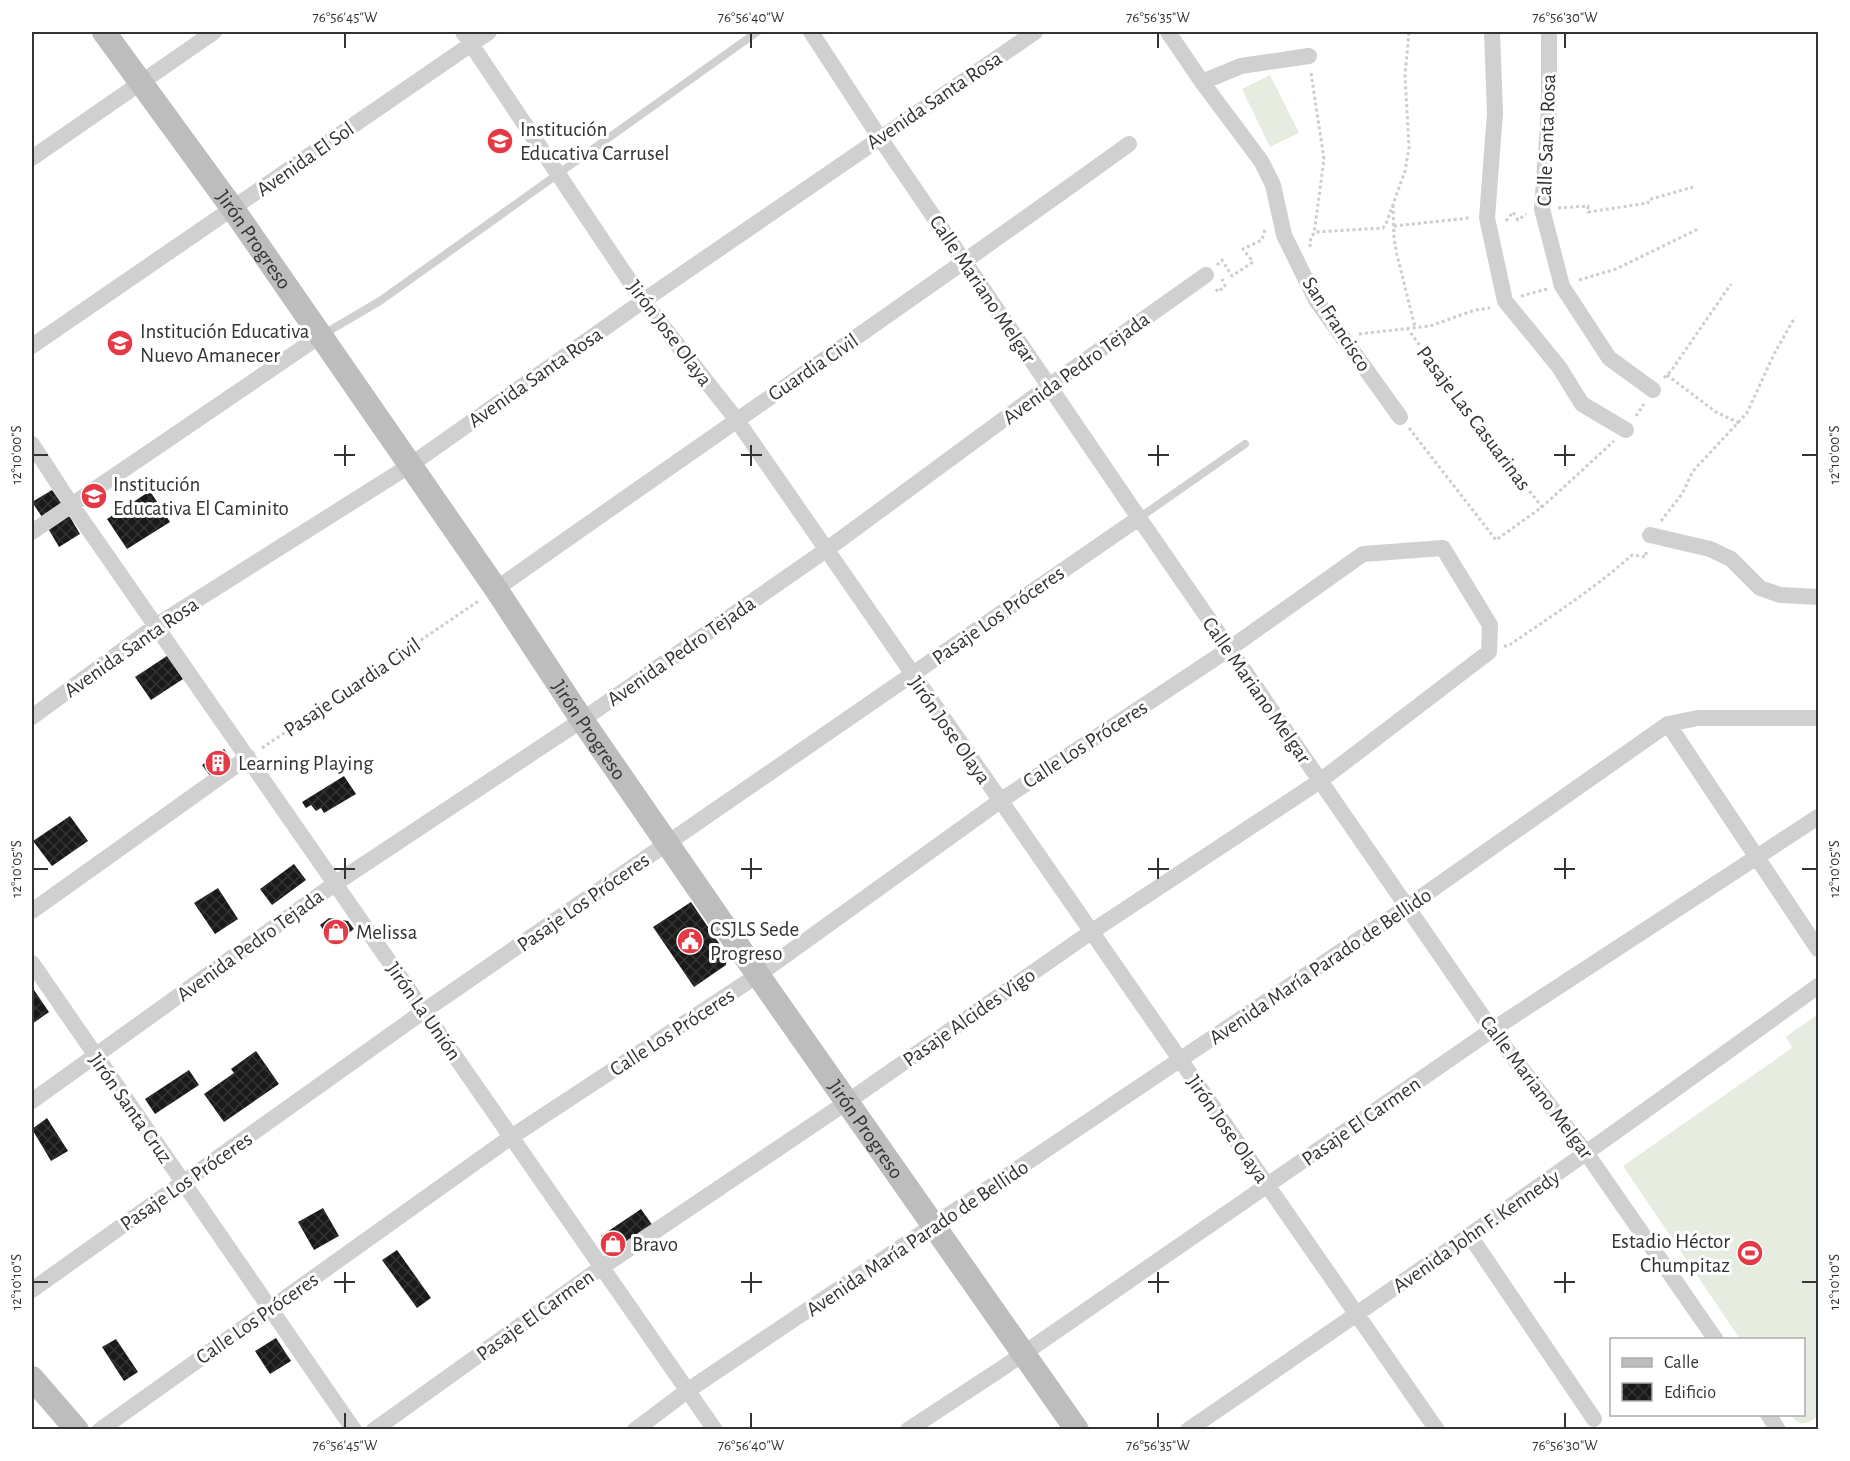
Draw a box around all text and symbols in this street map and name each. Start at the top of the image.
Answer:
text: 76°56'45"W [313,10,378,25]
text: 76°56'40"W [718,10,785,25]
text: 76°56'35"W [1126,10,1190,25]
text: 76°56'30"W [1532,10,1598,25]
street label: Avenida Santa Rosa [863,47,1006,153]
street label: Calle Santa Rosa [1534,73,1559,207]
street label: Avenida El Sol [253,118,358,201]
place label: Institución Educativa Carrusel [520,119,670,164]
school or university icon: Institución Educativa Carrusel [485,126,515,156]
street label: Jirón Progreso [212,186,295,293]
street label: Calle Mariano Melgar [925,212,1040,367]
street label: San Francisco [1298,273,1375,375]
street label: Jirón Jose Olaya [623,277,716,390]
street label: Avenida Pedro Tejada [999,308,1154,428]
place label: Institución Educativa Nuevo Amanecer [140,321,310,366]
street label: Avenida Santa Rosa [464,323,606,431]
school or university icon: Institución Educativa Nuevo Amanecer [105,328,135,358]
street label: Guardia Civil [765,330,862,405]
street label: Pasaje Las Casuarinas [1413,342,1535,494]
text: 12°10'00"S [9,425,24,485]
text: 12°10'00"S [1827,425,1842,485]
place label: Institución Educativa El Caminito [113,474,289,519]
school or university icon: Institución Educativa El Caminito [79,481,109,511]
street label: Pasaje Los Próceres [928,562,1068,669]
street label: Avenida Pedro Tejada [603,592,759,710]
street label: Avenida Santa Rosa [60,593,202,701]
street label: Calle Mariano Melgar [1198,613,1315,767]
street label: Pasaje Guardia Civil [280,634,424,741]
street label: Jirón Jose Olaya [905,673,995,788]
street label: Jirón Progreso [548,676,630,784]
street label: Calle Los Próceres [1019,696,1151,792]
building icon: Learning Playing [203,748,233,778]
place label: Learning Playing [238,753,374,774]
text: 12°10'05"S [9,840,24,898]
text: 12°10'05"S [1827,840,1842,898]
street label: Pasaje Los Próceres [513,849,653,956]
street label: Avenida María Parado de Bellido [1205,884,1435,1049]
street label: Avenida Pedro Tejada [173,885,328,1005]
shop icon: Melissa [321,917,351,947]
place label: CSJLS Sede Progreso [710,919,799,964]
place label: Melissa [356,922,418,943]
public building icon: CSJLS Sede Progreso [675,926,705,956]
street label: Jirón La Unión [382,958,465,1064]
street label: Pasaje Alcides Vigo [899,964,1039,1071]
street label: Calle Los Próceres [606,984,738,1080]
street label: Calle Mariano Melgar [1476,1012,1597,1163]
street label: Jirón Santa Cruz [85,1049,176,1167]
street label: Jirón Jose Olaya [1183,1072,1273,1187]
street label: Pasaje El Carmen [1298,1073,1424,1170]
street label: Jirón Progreso [824,1076,907,1183]
street label: Pasaje Los Próceres [116,1128,256,1235]
street label: Avenida María Parado de Bellido [802,1156,1032,1321]
street label: Avenida John F. Kennedy [1389,1166,1564,1297]
shop icon: Bravo [598,1229,628,1259]
place label: Estadio Héctor Chumpitaz [1611,1231,1730,1276]
place label: Bravo [632,1234,678,1255]
sports icon: Estadio Héctor Chumpitaz [1735,1238,1765,1268]
text: 12°10'10"S [9,1254,24,1310]
text: 12°10'10"S [1827,1254,1842,1310]
street label: Pasaje El Carmen [473,1266,598,1365]
street label: Calle Los Próceres [192,1269,322,1368]
legend [1610,1338,1805,1416]
text: Calle [1664,1354,1699,1372]
text: Edificio [1664,1384,1716,1402]
text: 76°56'45"W [313,1438,378,1453]
text: 76°56'40"W [718,1438,785,1453]
text: 76°56'35"W [1126,1438,1190,1453]
text: 76°56'30"W [1532,1438,1598,1453]

